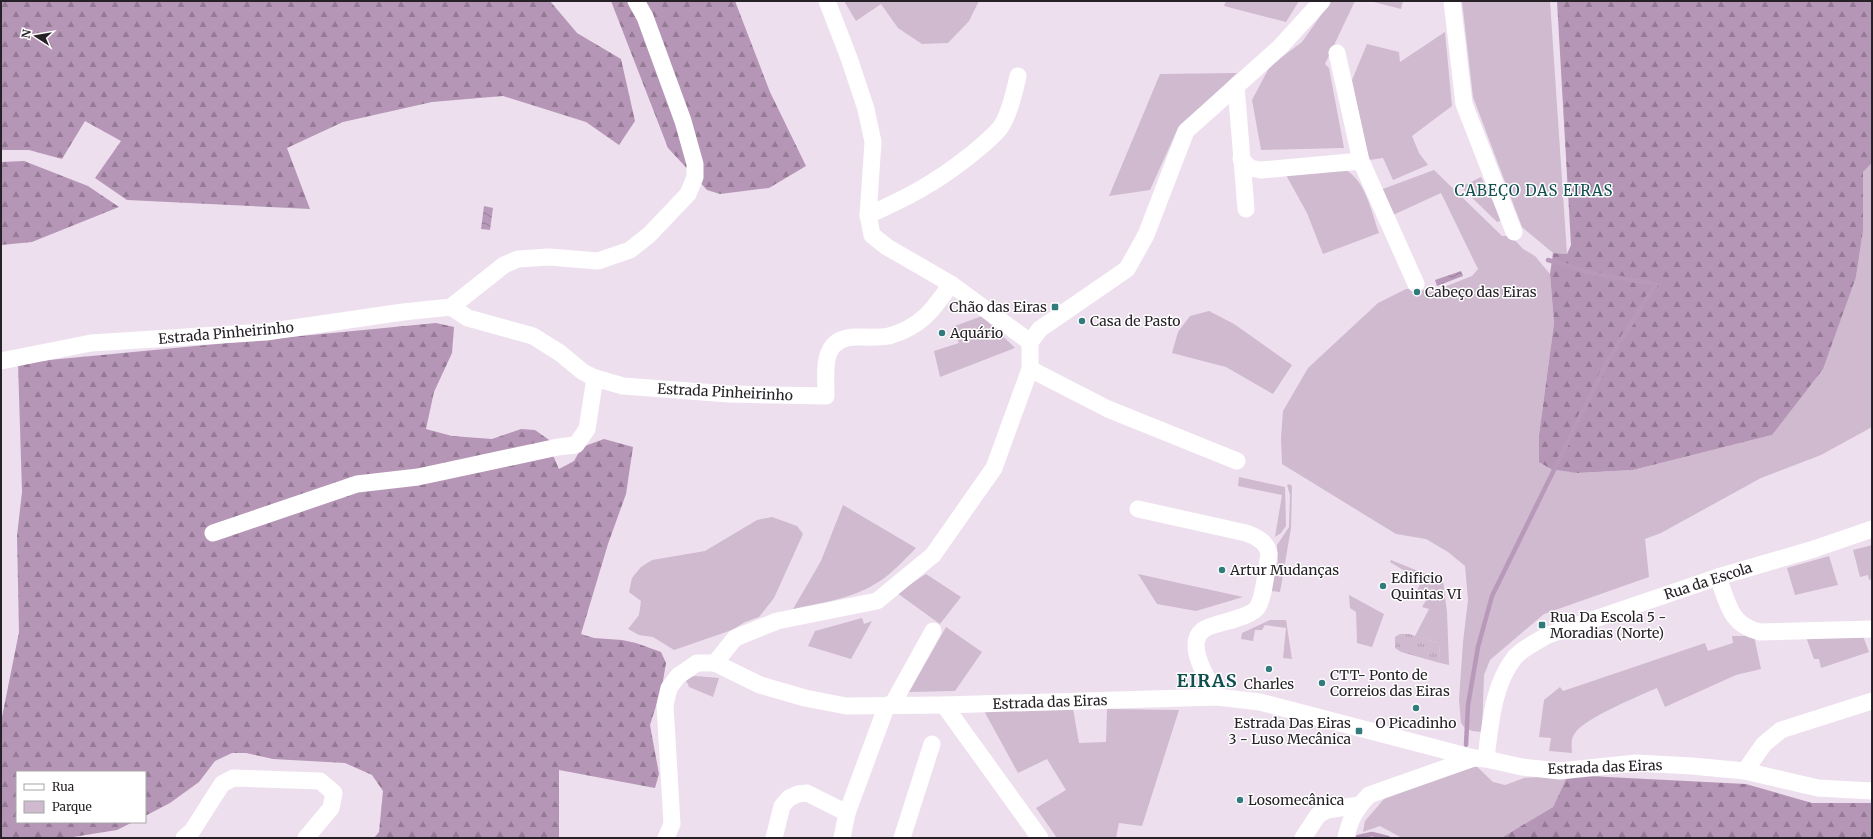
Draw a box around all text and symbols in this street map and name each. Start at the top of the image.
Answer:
north arrow [16,16,56,56]
text: N [18,28,34,40]
district label: CABEÇO DAS EIRAS [1454,181,1614,200]
place label: Cabeço das Eiras [1425,283,1537,301]
marker: Cabeço das Eiras [1412,287,1422,297]
place label: Chão das Eiras [949,298,1047,316]
marker: Chão das Eiras [1050,302,1060,312]
place label: Casa de Pasto [1090,312,1180,330]
marker: Casa de Pasto [1077,316,1087,326]
street label: Estrada Pinheirinho [158,318,294,348]
place label: Aquário [949,324,1003,342]
marker: Aquário [937,328,947,338]
street label: Estrada Pinheirinho [657,379,793,405]
street label: Rua da Escola [1662,558,1755,604]
place label: Artur Mudanças [1229,561,1339,579]
marker: Artur Mudanças [1217,565,1227,575]
place label: Edificio Quintas VI [1391,569,1462,603]
marker: Edificio Quintas VI [1378,581,1388,591]
place label: Rua Da Escola 5 - Moradias (Norte) [1550,608,1666,642]
marker: Rua Da Escola 5 - Moradias (Norte) [1537,620,1547,630]
marker: Charles [1264,664,1274,674]
place label: CTT- Ponto de Correios das Eiras [1330,666,1450,700]
district label: EIRAS [1176,669,1238,692]
place label: Charles [1244,675,1294,693]
marker: CTT- Ponto de Correios das Eiras [1317,678,1327,688]
street label: Estrada das Eiras [992,691,1108,713]
marker: O Picadinho [1411,703,1421,713]
place label: Estrada Das Eiras 3 - Luso Mecânica [1229,714,1351,748]
place label: O Picadinho [1375,714,1457,732]
marker: Estrada Das Eiras 3 - Luso Mecânica [1354,726,1364,736]
street label: Estrada das Eiras [1547,756,1663,778]
legend [16,771,146,823]
text: Rua [52,779,75,794]
place label: Losomecânica [1248,791,1345,809]
marker: Losomecânica [1235,795,1245,805]
text: Parque [52,799,92,814]

